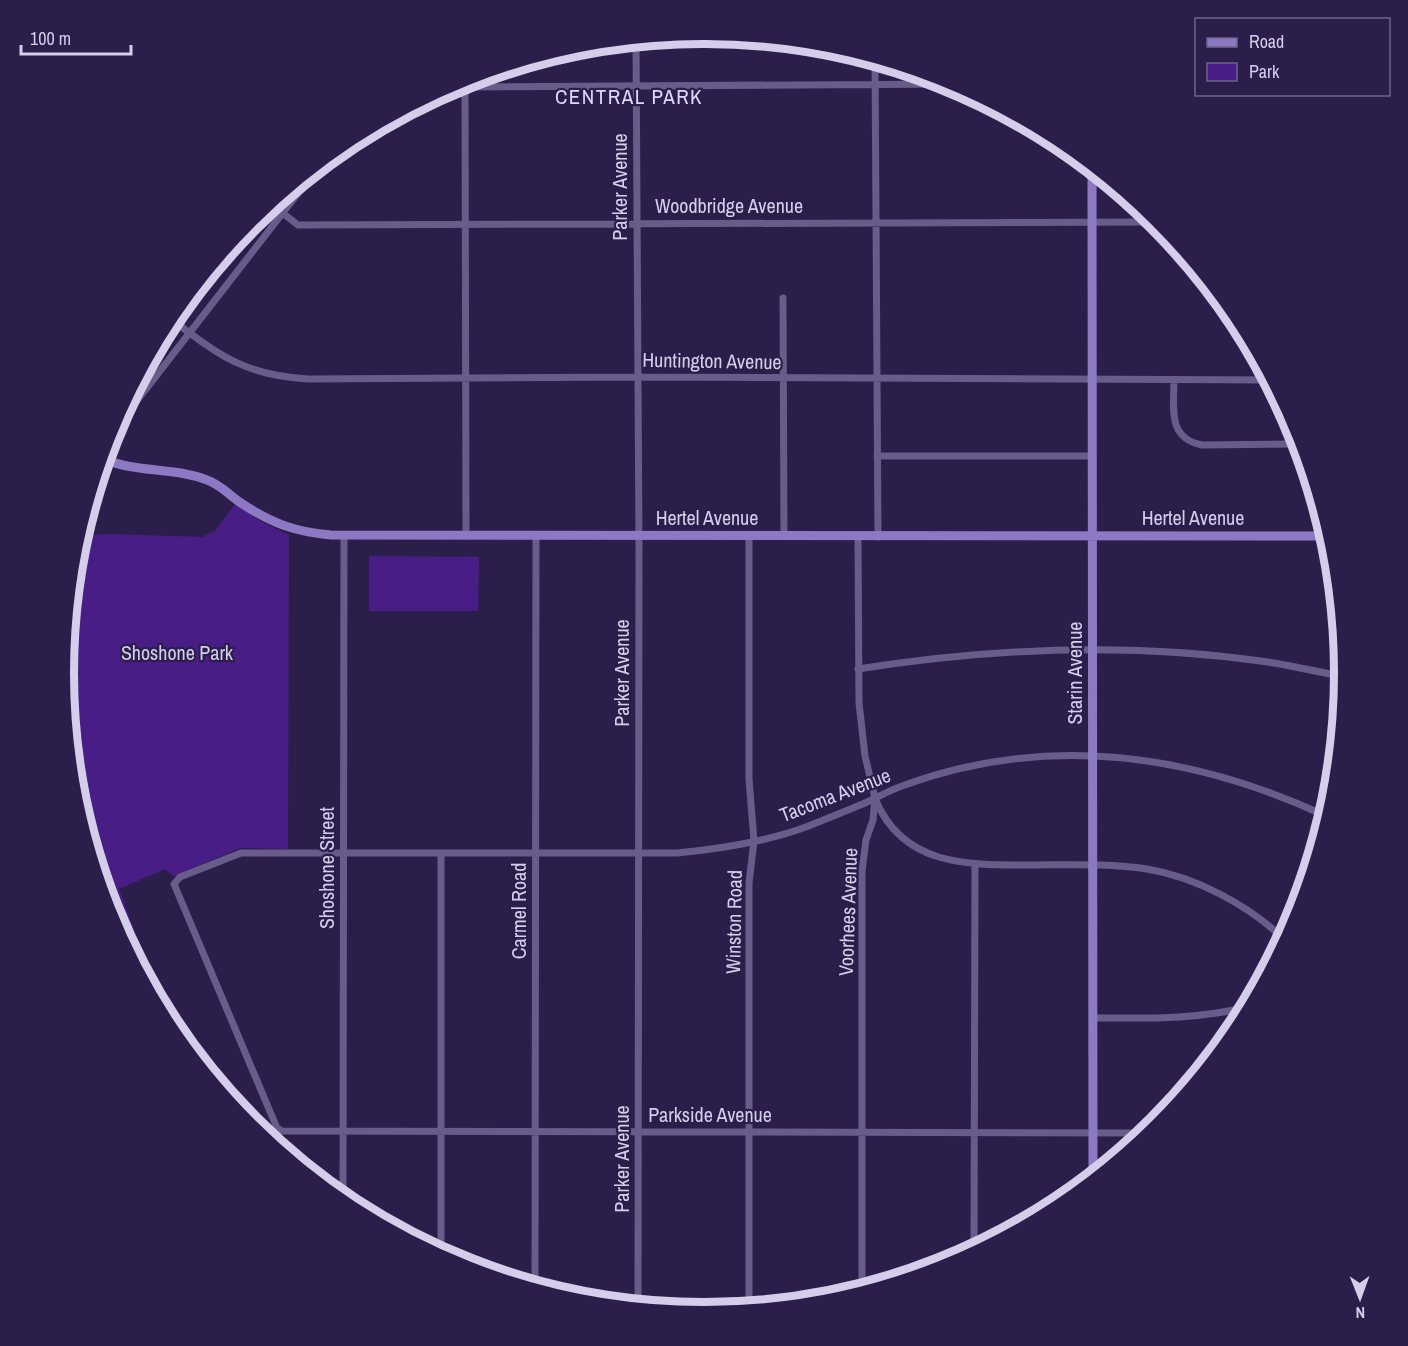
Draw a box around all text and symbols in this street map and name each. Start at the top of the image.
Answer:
scale bar [21,18,130,56]
legend [1195,18,1390,96]
text: 100 m [30,26,71,51]
text: Road [1249,29,1284,54]
text: Park [1249,59,1280,84]
district label: CENTRAL PARK [555,82,703,111]
street label: Parker Avenue [606,133,633,241]
street label: Woodbridge Avenue [655,192,803,219]
street label: Huntington Avenue [642,346,782,375]
street label: Hertel Avenue [656,504,758,531]
street label: Hertel Avenue [1142,504,1244,531]
street label: Parker Avenue [608,619,635,727]
street label: Starin Avenue [1061,622,1088,724]
park label: Shoshone Park [121,639,234,666]
street label: Tacoma Avenue [775,761,894,828]
street label: Shoshone Street [313,806,340,929]
street label: Voorhees Avenue [832,847,863,977]
street label: Carmel Road [505,863,532,959]
street label: Winston Road [719,870,748,974]
street label: Parkside Avenue [648,1101,772,1128]
street label: Parker Avenue [608,1105,635,1213]
north arrow [1330,1268,1390,1328]
text: N [1355,1302,1365,1324]

